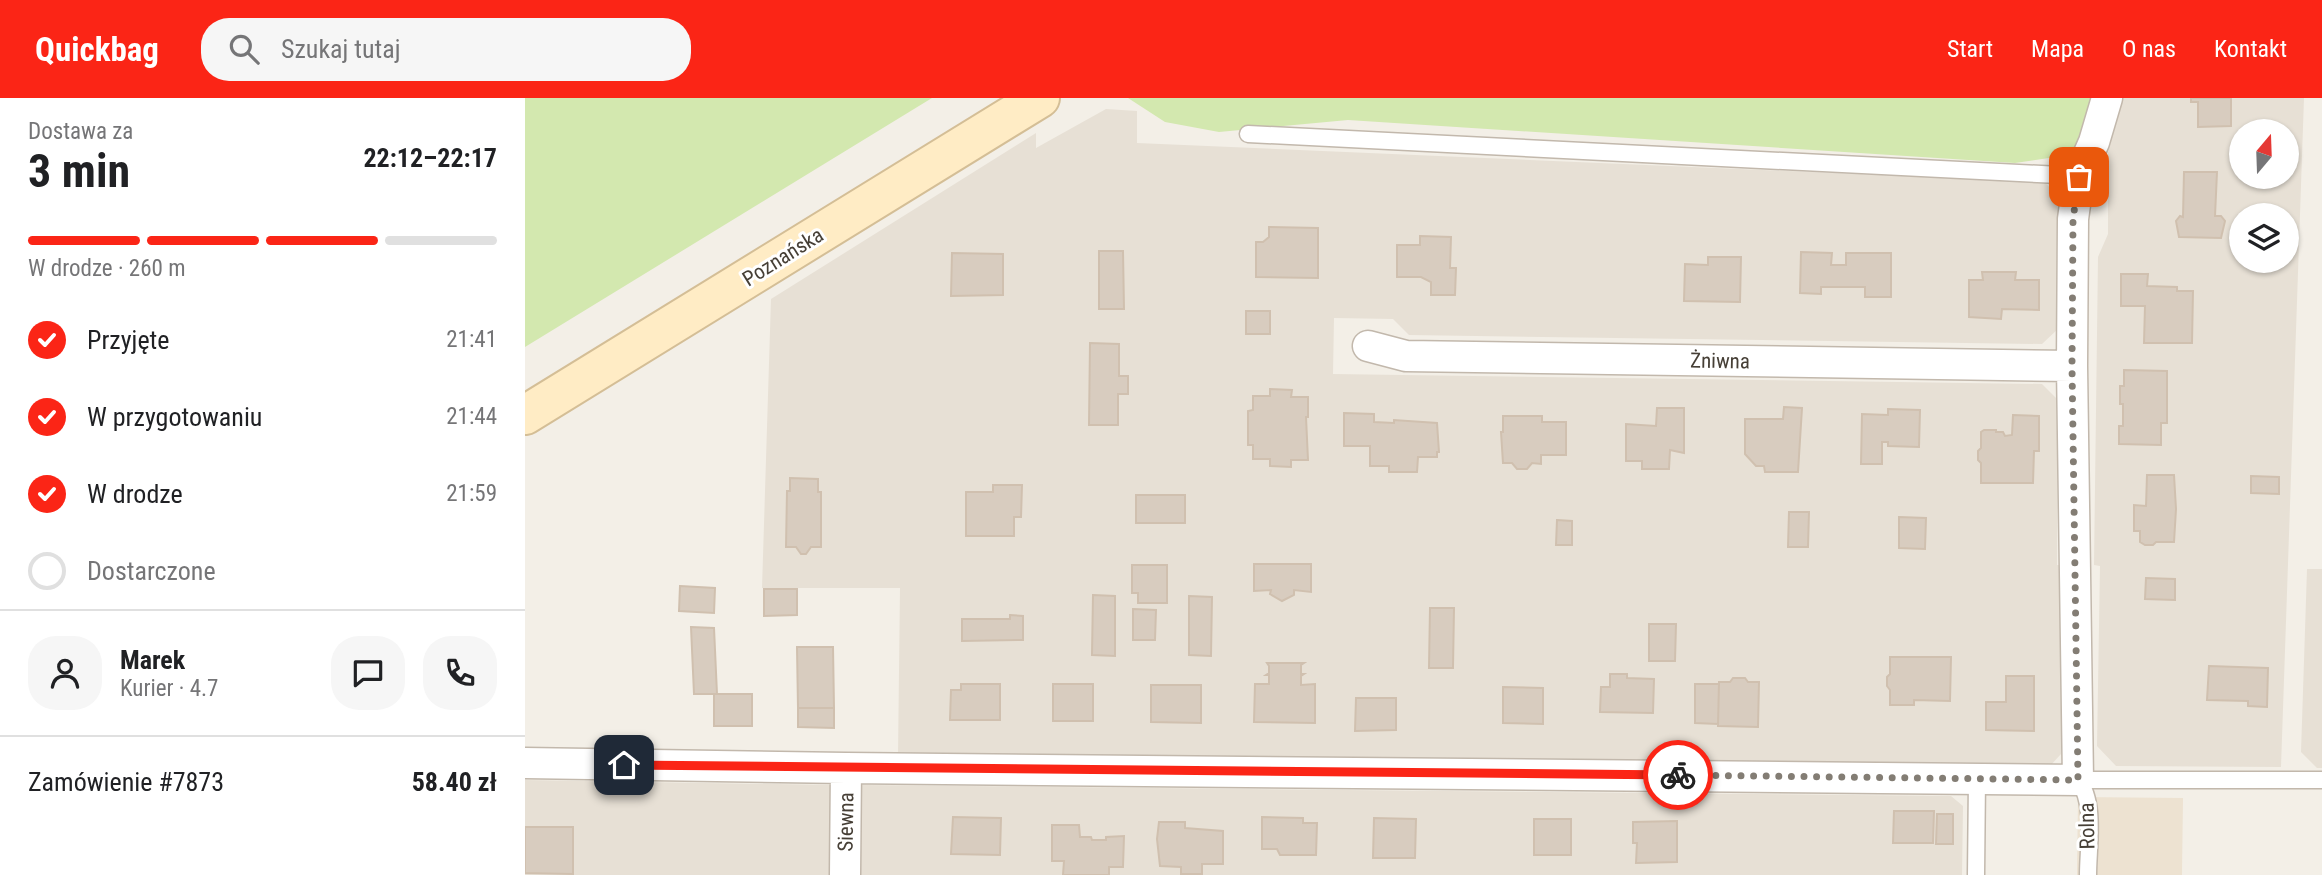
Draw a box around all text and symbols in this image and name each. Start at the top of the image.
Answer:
search box [201,18,691,81]
text: Quickbag [35,30,159,69]
icon: search [225,30,263,68]
text: Szukaj tutaj [281,34,401,64]
text: Start [1947,35,1993,63]
text: Mapa [2031,35,2084,63]
text: O nas [2122,35,2176,63]
text: Kontakt [2214,35,2287,63]
text: Dostawa za [28,118,133,145]
north arrow [2229,119,2299,189]
map controls [2229,119,2299,273]
text: 22:12–22:17 [363,143,497,173]
text: 3 min [28,144,130,198]
pin [2049,147,2109,207]
icon: bag [2060,158,2098,196]
button: layers [2229,203,2299,273]
street label: Poznańska [738,223,828,291]
text: W drodze · 260 m [28,255,185,282]
icon: check [28,321,66,359]
text: Przyjęte [87,325,169,355]
text: 21:41 [446,326,497,353]
street label: Żniwna [1690,348,1750,374]
icon: check [28,398,66,436]
text: W przygotowaniu [87,402,262,432]
text: 21:44 [446,403,497,430]
icon: check [28,475,66,513]
text: W drodze [87,479,183,509]
text: 21:59 [446,480,497,507]
text: Dostarczone [87,556,216,586]
button: person [28,636,102,710]
button: chat [331,636,405,710]
button: phone [423,636,497,710]
text: Marek [120,645,185,675]
text: Kurier · 4.7 [120,675,218,702]
pin [594,735,654,795]
courier [1643,740,1713,810]
icon: home [605,746,643,784]
icon: bike [1659,756,1697,794]
text: Zamówienie #7873 [28,767,224,797]
text: 58.40 zł [412,767,497,797]
street label: Siewna [833,792,859,852]
street label: Rolna [2075,802,2099,850]

